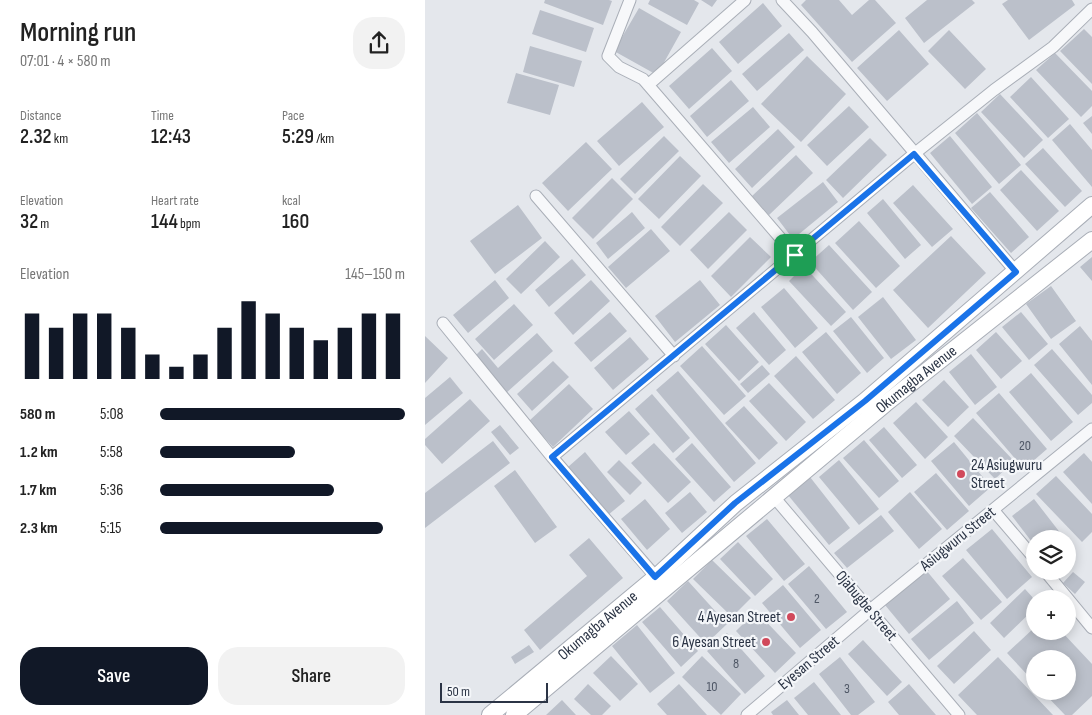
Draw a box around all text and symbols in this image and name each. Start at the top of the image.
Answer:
text: Morning run [20,16,136,49]
button: share [353,17,405,69]
text: 07:01 · 4 × 580 m [20,52,110,71]
text: Distance [20,107,61,124]
text: Time [151,107,174,124]
text: Pace [282,107,304,124]
text: 2.32 [20,124,52,149]
text: 12:43 [151,124,191,149]
text: 5:29 [282,124,314,149]
text: km [52,130,68,147]
text: /km [314,130,334,147]
text: Elevation [20,192,63,209]
text: Heart rate [151,192,199,209]
text: kcal [282,192,301,209]
text: 32 [20,209,38,234]
text: 144 [151,209,178,234]
text: 160 [282,209,309,234]
text: m [38,215,49,232]
text: bpm [178,215,201,232]
pin [774,234,816,276]
icon: arrive [781,241,809,269]
text: Elevation [20,265,69,284]
text: 145–150 m [345,265,405,284]
street label: Okumagba Avenue [872,341,961,417]
text: 580 m [20,405,55,424]
text: 5:08 [100,405,124,424]
house number: 20 [1019,437,1031,454]
text: 1.2 km [20,443,58,462]
text: 5:58 [100,443,123,462]
place label: 24 Asiugwuru Street [971,456,1042,493]
marker: 24 Asiugwuru Street [955,468,967,480]
text: 1.7 km [20,481,57,500]
text: 5:36 [100,481,123,500]
street label: Asiugwuru Street [916,503,1000,576]
text: 2.3 km [20,519,58,538]
text: 5:15 [100,519,121,538]
map controls [1026,530,1076,700]
button: layers [1026,530,1076,580]
street label: Ojabugbe Street [831,567,901,645]
street label: Okumagba Avenue [554,587,641,664]
house number: 2 [814,590,820,607]
button: + [1026,590,1076,640]
place label: 4 Ayesan Street [698,608,781,627]
marker: 4 Ayesan Street [785,611,797,623]
street label: Eyesan Street [775,632,844,694]
place label: 6 Ayesan Street [672,633,756,652]
marker: 6 Ayesan Street [760,636,772,648]
button: Save [20,647,208,705]
button: Share [218,647,405,705]
button: − [1026,650,1076,700]
house number: 8 [733,655,739,672]
house number: 10 [706,678,718,695]
scale bar [440,680,547,703]
house number: 3 [844,680,850,697]
text: 50 m [447,683,470,700]

